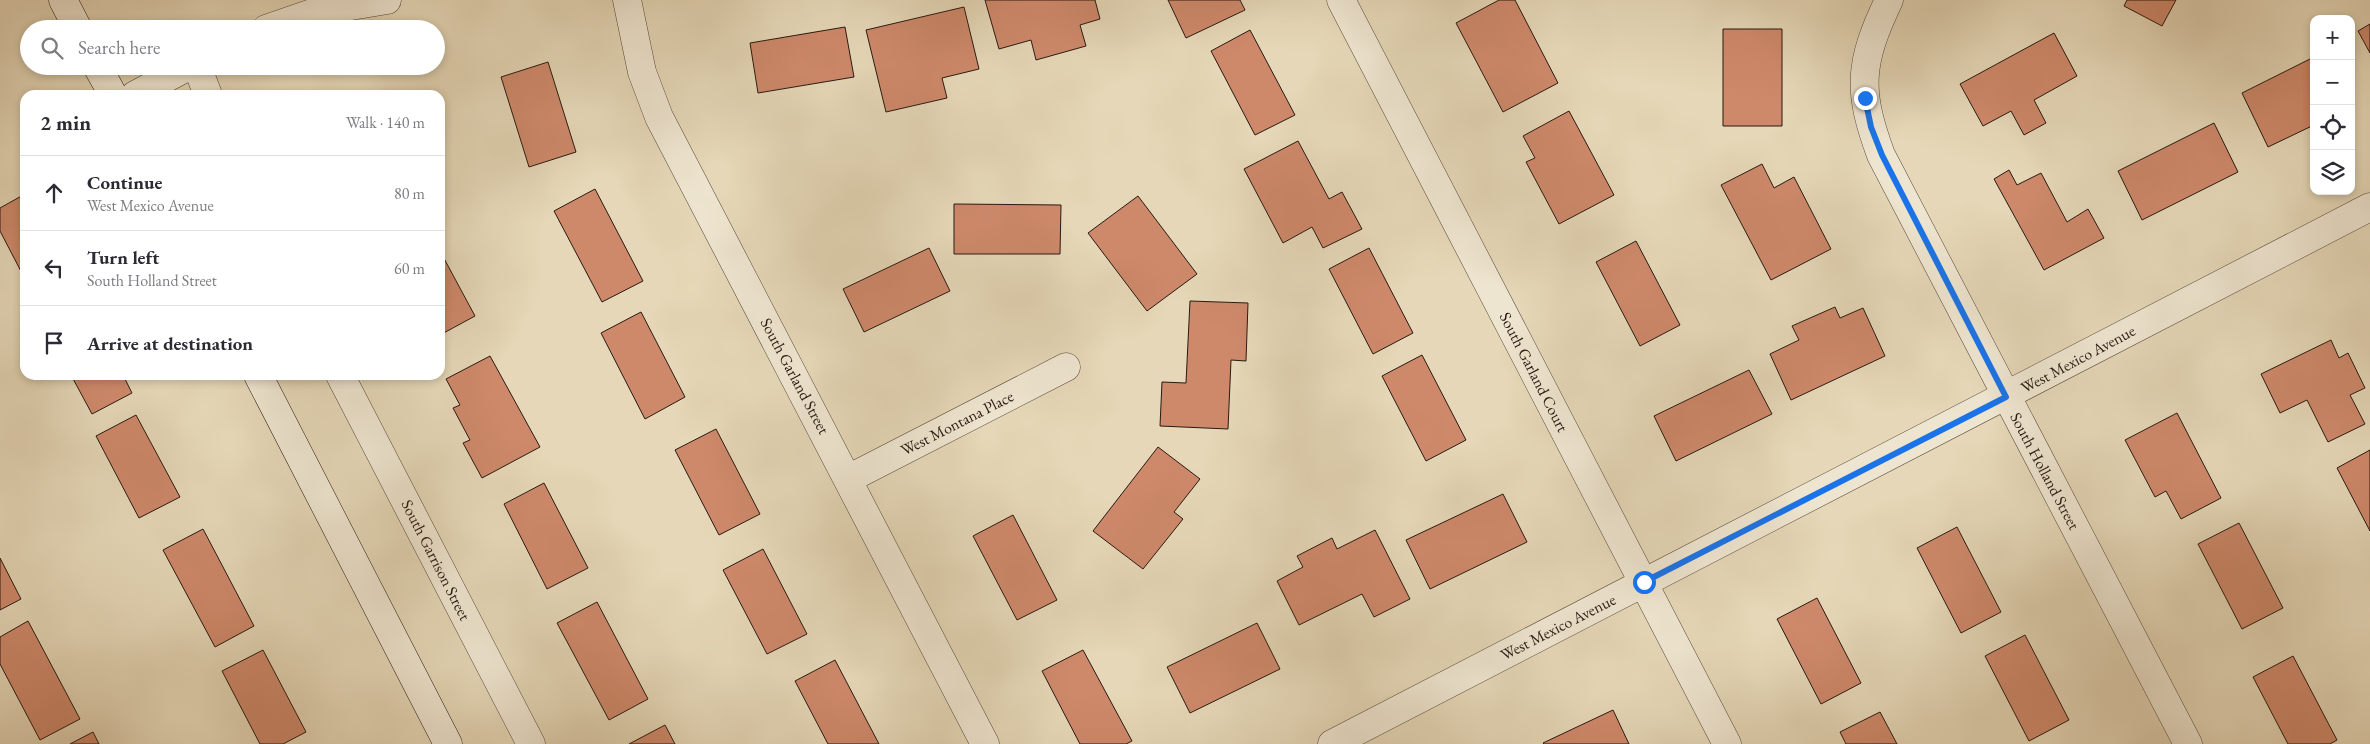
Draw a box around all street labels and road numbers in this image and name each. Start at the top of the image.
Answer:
street label: South Garland Court [1495,309,1573,435]
street label: South Garland Street [755,314,835,438]
street label: West Mexico Avenue [2017,320,2139,398]
street label: West Montana Place [897,385,1017,461]
street label: South Holland Street [2005,409,2085,533]
street label: South Garrison Street [396,496,476,624]
street label: West Mexico Avenue [1497,589,1619,665]

